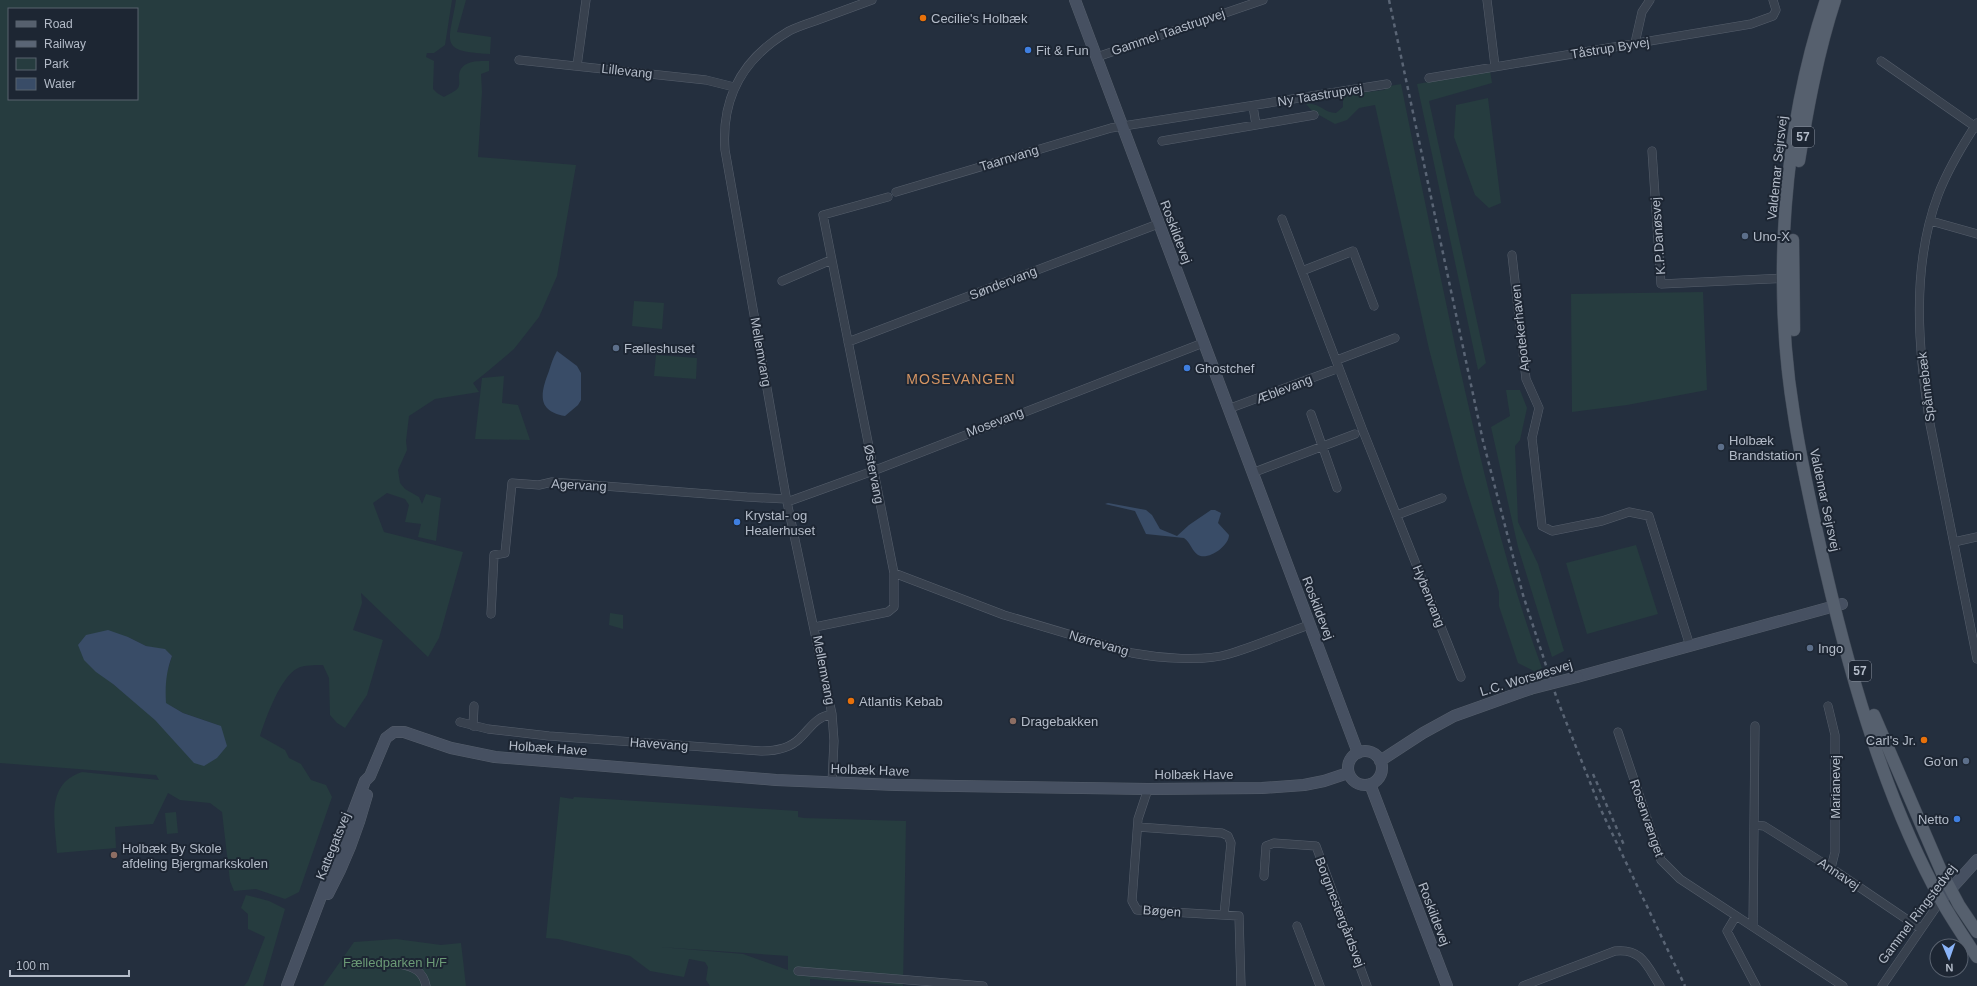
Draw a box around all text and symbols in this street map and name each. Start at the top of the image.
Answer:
street label: Gammel Taastrupvej [1109,6,1227,58]
legend [8,8,138,100]
place label: Cecilie's Holbæk [931,11,1028,26]
marker: Cecilie's Holbæk [918,13,928,23]
text: Road [44,17,73,31]
street label: Tåstrup Byvej [1570,34,1651,62]
text: Railway [44,37,86,51]
place label: Fit & Fun [1036,43,1089,58]
marker: Fit & Fun [1023,45,1033,55]
text: Park [44,57,70,71]
street label: Lillevang [601,61,653,81]
text: Water [44,77,76,91]
street label: Ny Taastrupvej [1276,81,1364,109]
street label: Valdemar Sejrsvej [1764,115,1790,221]
road number: 57 [1792,127,1814,147]
street label: Taarnvang [978,142,1040,174]
street label: K.P.Danøsvej [1648,197,1668,275]
street label: Roskildevej [1157,198,1195,266]
place label: Uno-X [1753,229,1790,244]
marker: Uno-X [1740,231,1750,241]
street label: Søndervang [967,263,1039,303]
street label: Apotekerhaven [1508,284,1532,372]
street label: Mellemvang [748,316,774,388]
place label: Fælleshuset [624,341,695,356]
marker: Fælleshuset [611,343,621,353]
street label: Spånnebæk [1914,351,1938,423]
place label: Ghostchef [1195,361,1255,376]
marker: Ghostchef [1182,363,1192,373]
district label: MOSEVANGEN [906,371,1016,387]
street label: Æblevang [1254,372,1314,406]
street label: Mosevang [964,404,1026,440]
place label: Holbæk Brandstation [1729,433,1802,463]
marker: Holbæk Brandstation [1716,442,1726,452]
street label: Østervang [861,443,887,505]
street label: Valdemar Sejrsvej [1807,447,1843,553]
street label: Agervang [551,476,607,494]
place label: Krystal- og Healerhuset [745,508,815,538]
marker: Krystal- og Healerhuset [732,517,742,527]
street label: Hybenvang [1410,563,1448,629]
street label: Roskildevej [1299,574,1337,642]
street label: Nørrevang [1067,627,1131,659]
street label: Mellemvang [810,634,838,706]
place label: Ingo [1818,641,1843,656]
marker: Ingo [1805,643,1815,653]
street label: L.C. Worsøesvej [1478,657,1574,699]
road number: 57 [1849,661,1871,681]
place label: Atlantis Kebab [859,694,943,709]
marker: Atlantis Kebab [846,696,856,706]
place label: Dragebakken [1021,714,1098,729]
marker: Dragebakken [1008,716,1018,726]
place label: Carl's Jr. [1866,733,1916,748]
street label: Havevang [629,734,689,754]
marker: Carl's Jr. [1919,735,1929,745]
street label: Holbæk Have [508,738,588,758]
place label: Go'on [1924,754,1958,769]
street label: Marianevej [1828,755,1843,819]
marker: Go'on [1961,756,1971,766]
street label: Holbæk Have [830,761,910,779]
street label: Holbæk Have [1155,767,1233,782]
street label: Rosenvænget [1627,777,1667,859]
street label: Kattegatsvej [313,810,353,882]
place label: Netto [1918,812,1949,827]
marker: Netto [1952,814,1962,824]
place label: Holbæk By Skole afdeling Bjergmarkskolen [122,841,268,871]
marker: Holbæk By Skole afdeling Bjergmarkskolen [109,850,119,860]
street label: Borgmestergårdsvej [1312,855,1368,969]
street label: Annavej [1815,855,1863,893]
street label: Gammel Ringstedvej [1875,861,1959,967]
street label: Roskildevej [1415,880,1453,948]
street label: Bøgen [1142,902,1182,920]
north arrow [1929,938,1969,978]
scale bar [10,952,129,978]
park label: Fælledparken H/F [343,955,447,970]
text: 100 m [16,959,49,973]
text: N [1945,962,1954,974]

